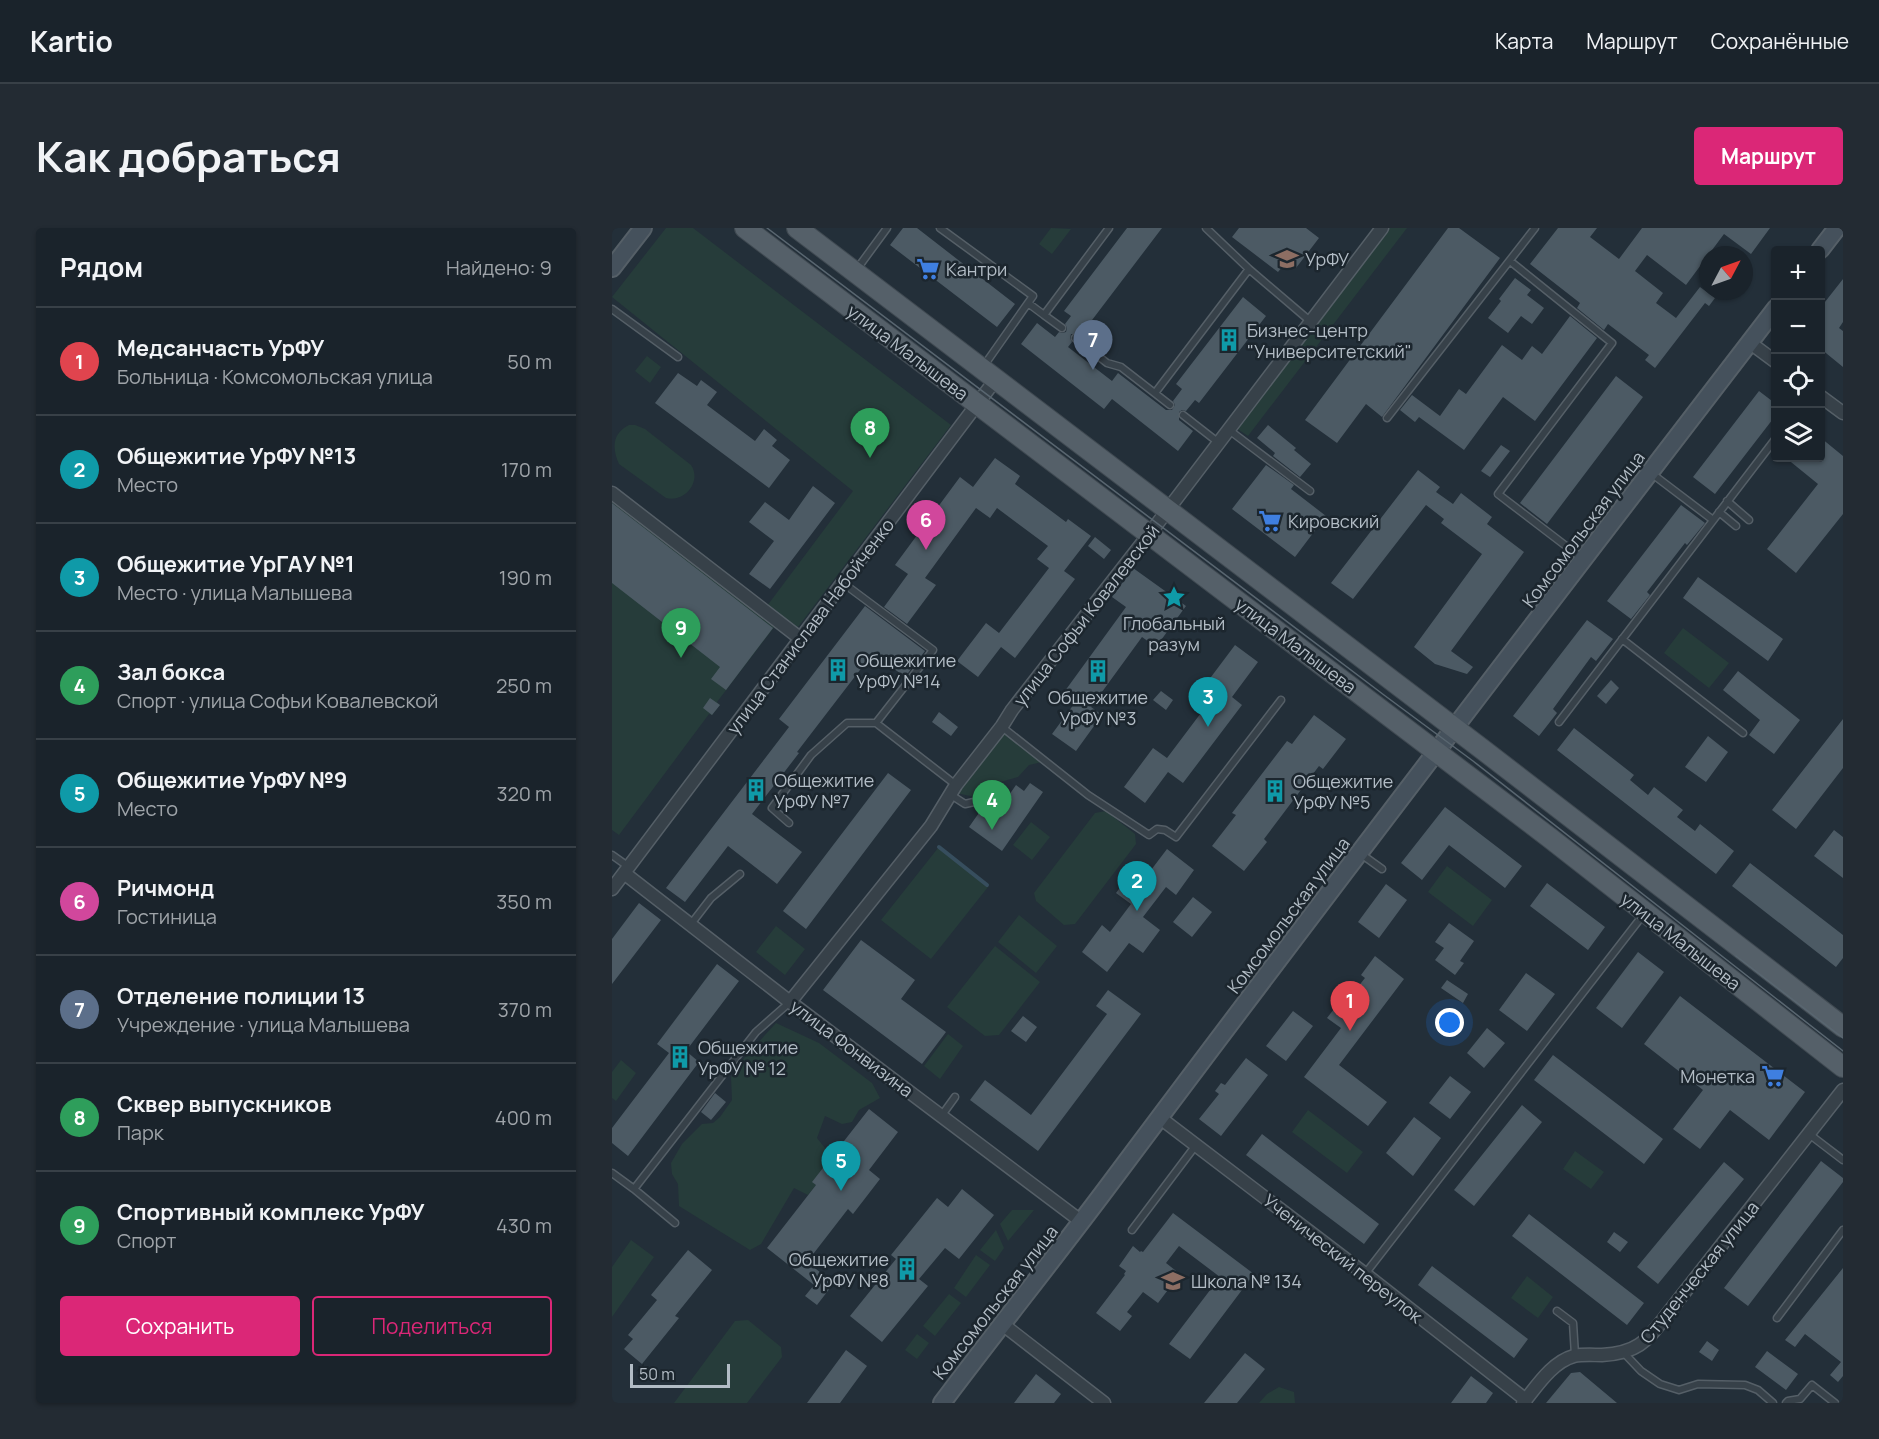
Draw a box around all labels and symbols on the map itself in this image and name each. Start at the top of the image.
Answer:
school or university icon: УрФУ [1274,246,1300,272]
north arrow [1699,246,1753,300]
place label: УрФУ [1305,247,1349,271]
supermarket icon: Кантри [915,256,941,282]
place label: Кантри [946,257,1007,281]
street label: улица Малышева [843,299,973,405]
place label: Бизнес-центр "Университетский" [1247,318,1412,363]
pin: 7 [1074,320,1112,370]
building icon: Бизнес-центр "Университетский" [1216,327,1242,353]
pin: 8 [850,408,890,458]
street label: Комсомольская улица [1516,446,1650,612]
pin: 6 [906,500,946,550]
supermarket icon: Кировский [1257,508,1283,534]
place label: Кировский [1288,509,1379,533]
street label: улица Станислава Набойченко [721,513,899,739]
street label: улица Софьи Ковалевской [1007,519,1165,711]
place icon: Глобальный разум [1161,584,1187,610]
street label: улица Малышева [1231,592,1361,698]
pin: 9 [662,608,700,658]
place label: Глобальный разум [1123,611,1225,656]
place label: Общежитие УрФУ №14 [856,648,956,693]
building icon: Общежитие УрФУ №14 [825,657,851,683]
building icon: Общежитие УрФУ №3 [1085,658,1111,684]
pin: 3 [1188,678,1228,727]
place label: Общежитие УрФУ №3 [1048,685,1148,730]
place label: Общежитие УрФУ №7 [774,768,874,813]
place label: Общежитие УрФУ №5 [1293,769,1393,814]
building icon: Общежитие УрФУ №7 [743,777,769,803]
building icon: Общежитие УрФУ №5 [1262,778,1288,804]
pin: 4 [972,780,1012,830]
street label: Комсомольская улица [1221,832,1355,998]
pin: 2 [1118,862,1156,911]
street label: улица Малышева [1616,887,1746,995]
pin: 1 [1330,982,1370,1031]
street label: улица Фонвизина [786,994,918,1102]
your location [1435,1008,1464,1037]
place label: Общежитие УрФУ № 12 [698,1035,798,1080]
building icon: Общежитие УрФУ № 12 [667,1044,693,1070]
supermarket icon: Монетка [1760,1063,1786,1089]
place label: Монетка [1680,1064,1755,1088]
pin: 5 [822,1142,860,1191]
street label: Ученический переулок [1258,1188,1429,1329]
street label: Студенческая улица [1634,1196,1764,1348]
street label: Комсомольская улица [927,1220,1063,1384]
place label: Общежитие УрФУ №8 [789,1247,889,1292]
building icon: Общежитие УрФУ №8 [894,1256,920,1282]
school or university icon: Школа № 134 [1160,1268,1186,1294]
place label: Школа № 134 [1191,1269,1302,1293]
scale bar [630,1361,730,1388]

